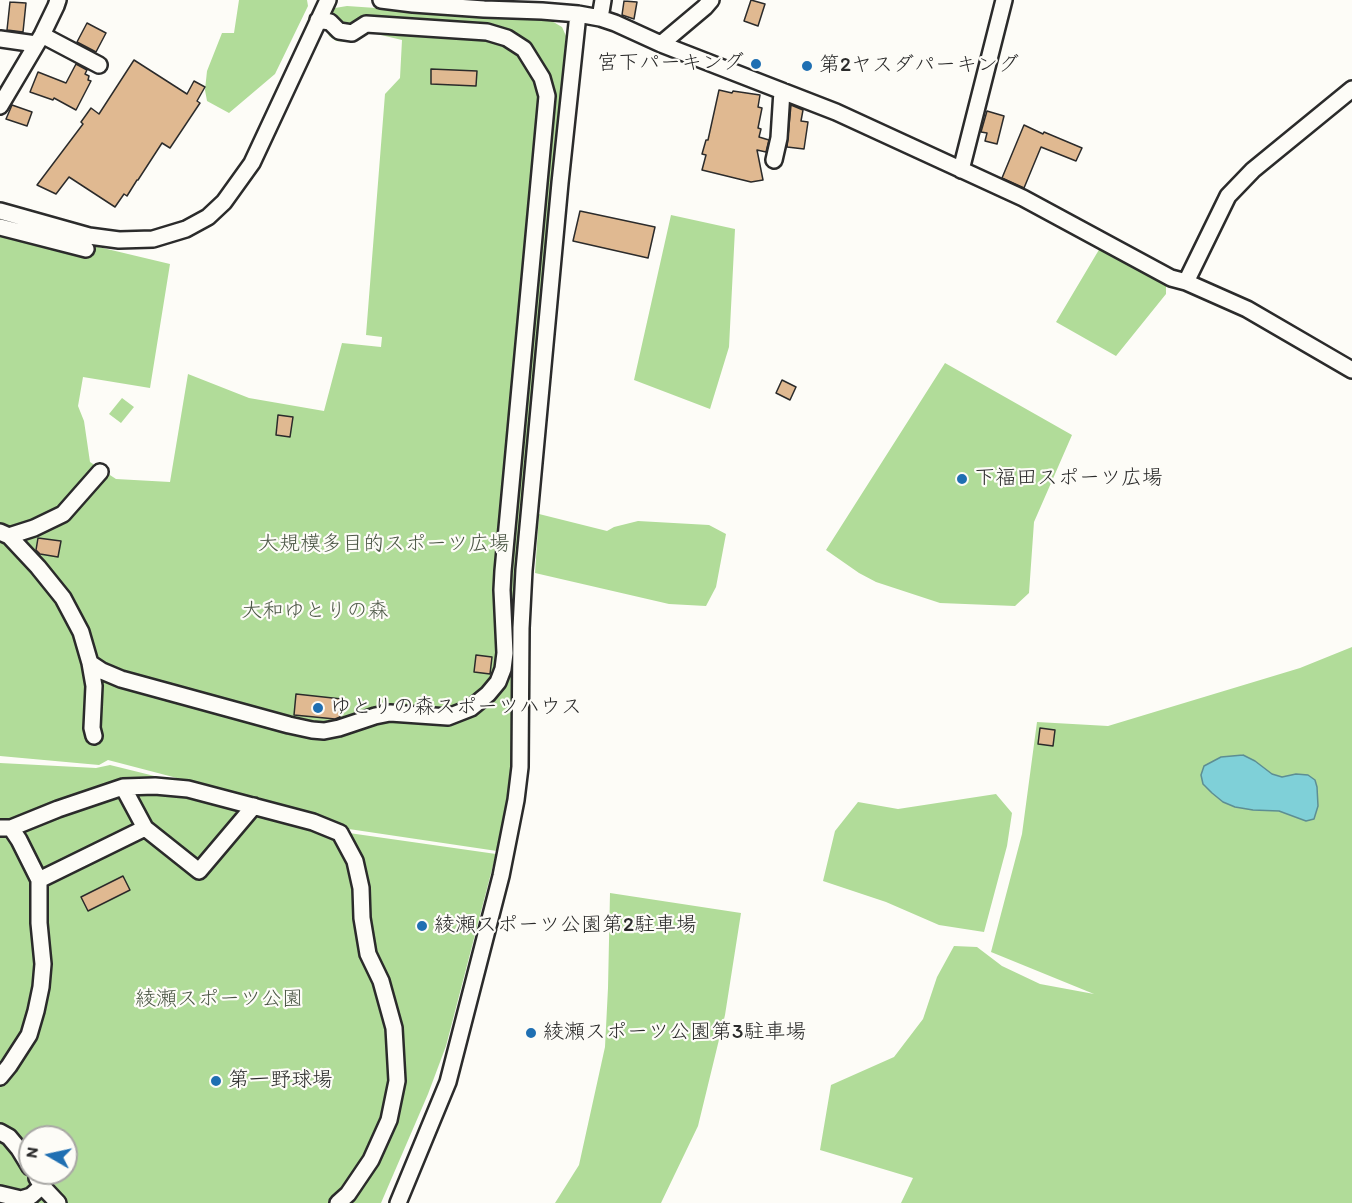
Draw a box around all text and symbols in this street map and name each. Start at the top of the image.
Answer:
place label: 宮下パーキング [597,51,744,77]
place label: 第2ヤスダパーキング [819,53,1019,79]
marker: 宮下パーキング [749,57,763,71]
marker: 第2ヤスダパーキング [800,59,814,73]
place label: 下福田スポーツ広場 [974,466,1163,492]
marker: 下福田スポーツ広場 [955,472,969,486]
park label: 大規模多目的スポーツ広場 [258,532,510,558]
park label: 大和ゆとりの森 [242,599,388,625]
place label: ゆとりの森スポーツハウス [330,695,582,721]
marker: ゆとりの森スポーツハウス [311,701,325,715]
place label: 綾瀬スポーツ公園第2駐車場 [434,913,697,939]
marker: 綾瀬スポーツ公園第2駐車場 [415,919,429,933]
park label: 綾瀬スポーツ公園 [135,987,303,1013]
place label: 綾瀬スポーツ公園第3駐車場 [543,1020,806,1046]
marker: 綾瀬スポーツ公園第3駐車場 [524,1026,538,1040]
place label: 第一野球場 [228,1068,333,1094]
marker: 第一野球場 [209,1074,223,1088]
north arrow [18,1125,78,1185]
text: N [21,1146,42,1159]

